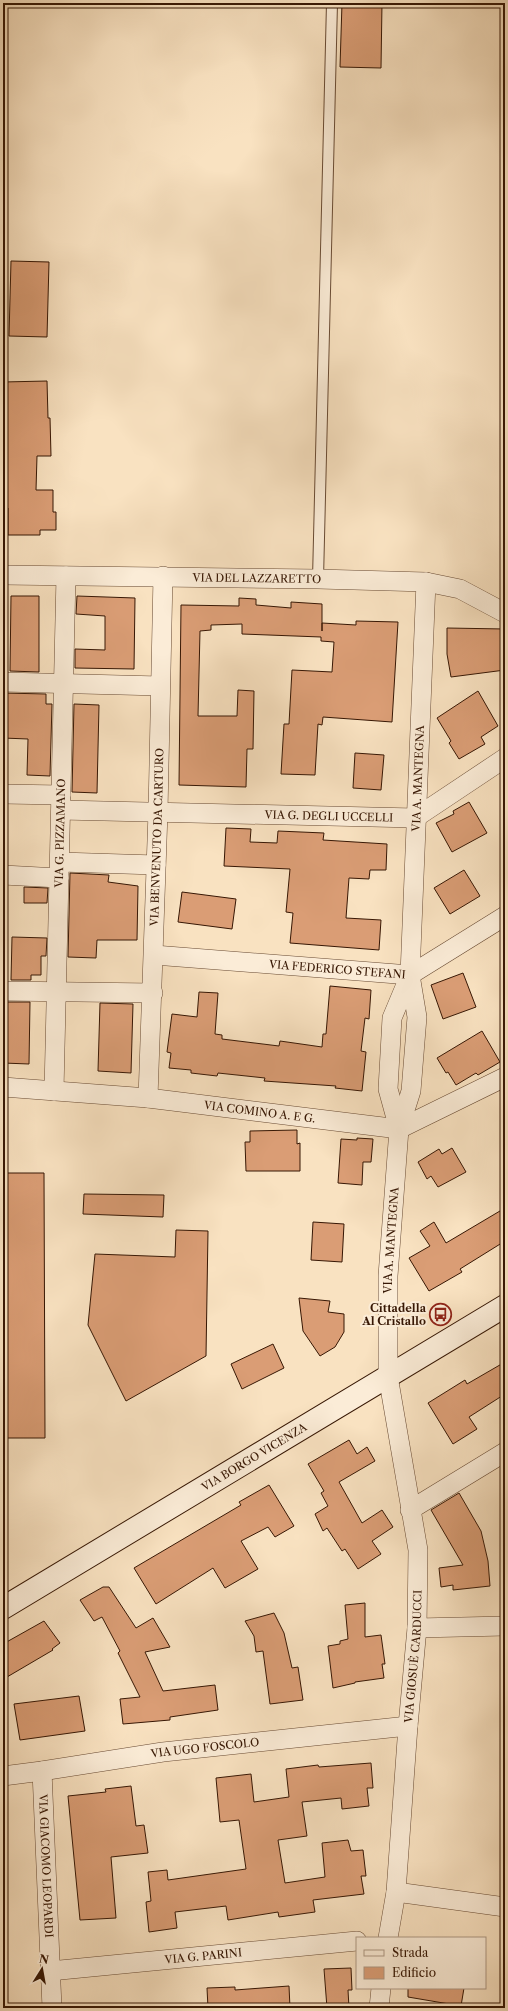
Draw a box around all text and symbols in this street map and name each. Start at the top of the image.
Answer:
street label: VIA DEL LAZZARETTO [192,570,321,586]
street label: VIA A. MANTEGNA [409,724,427,833]
street label: VIA BENVENUTO DA CARTURO [147,748,166,927]
street label: VIA G. PIZZAMANO [52,778,68,889]
street label: VIA G. DEGLI UCCELLI [264,808,393,825]
street label: VIA FEDERICO STEFANI [268,957,406,982]
street label: VIA COMINO A. E G. [202,1098,316,1126]
street label: VIA A. MANTEGNA [381,1186,402,1294]
place label: Cittadella Al Cristallo [361,1301,427,1328]
bus stop icon: Cittadella Al Cristallo [428,1301,454,1327]
street label: VIA BORGO VICENZA [198,1419,310,1495]
street label: VIA GIOSUÈ CARDUCCI [401,1590,424,1725]
street label: VIA UGO FOSCOLO [149,1735,260,1761]
street label: VIA GIACOMO LEOPARDI [36,1793,56,1938]
legend [356,1937,486,1989]
street label: VIA G. PARINI [163,1945,243,1967]
text: Strada [392,1945,429,1960]
north arrow [22,1949,62,1989]
text: N [38,1951,50,1967]
text: Edificio [392,1965,436,1980]

